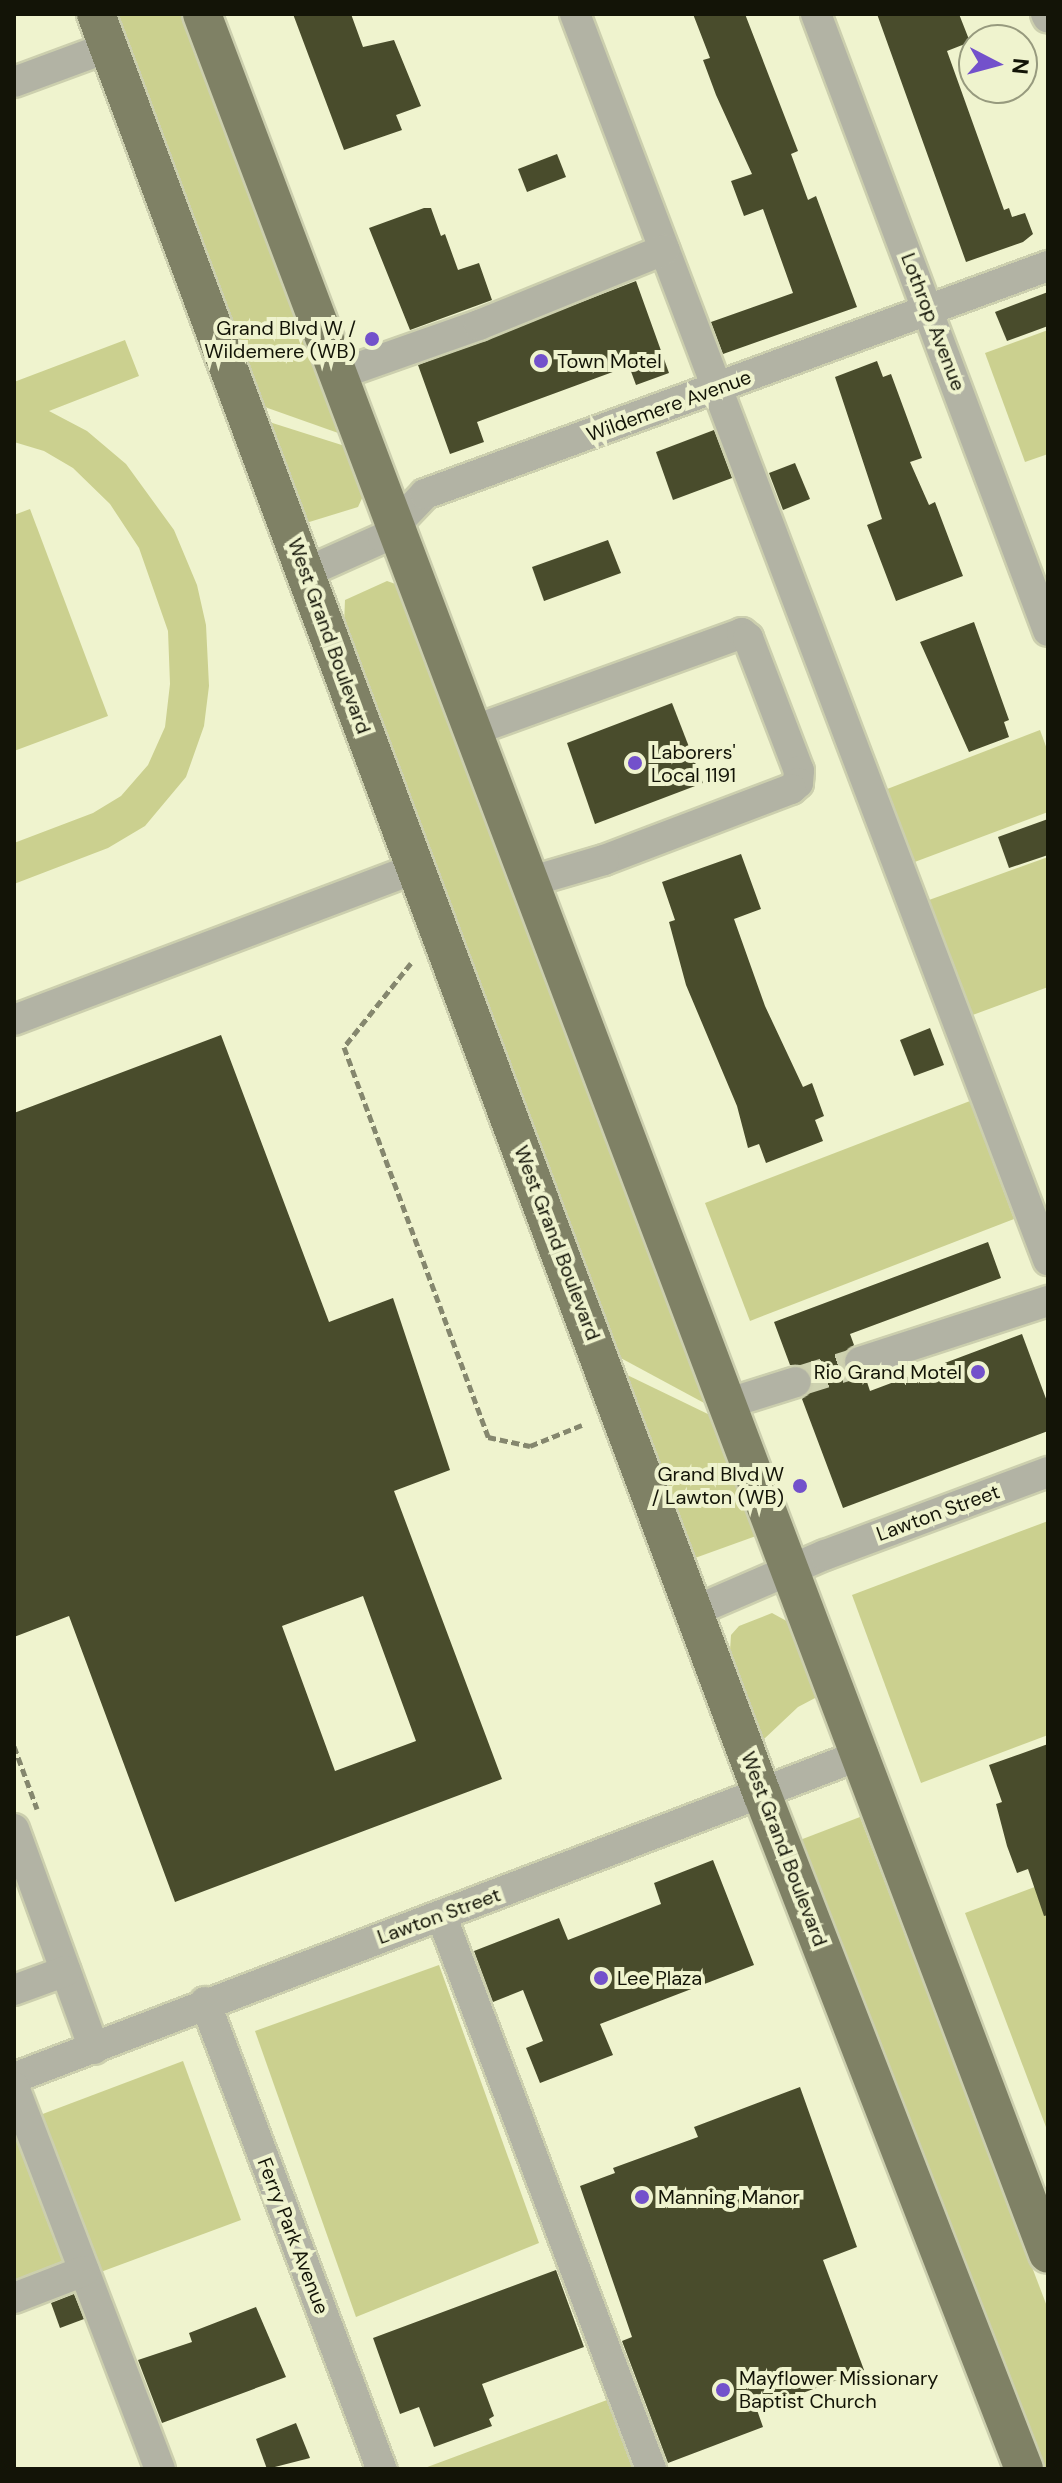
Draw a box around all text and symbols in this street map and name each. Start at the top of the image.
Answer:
north arrow [958,24,1038,104]
text: N [1005,57,1036,76]
street label: Lothrop Avenue [896,250,970,394]
place label: Grand Blvd W / Wildemere (WB) [204,316,356,363]
marker: Grand Blvd W / Wildemere (WB) [363,330,381,348]
place label: Town Motel [557,349,662,373]
marker: Town Motel [532,352,550,370]
street label: Wildemere Avenue [583,365,755,447]
street label: West Grand Boulevard [282,535,376,737]
place label: Laborers' Local 1191 [651,740,736,787]
marker: Laborers' Local 1191 [626,754,644,772]
street label: West Grand Boulevard [509,1142,605,1344]
place label: Rio Grand Motel [814,1360,962,1384]
marker: Rio Grand Motel [969,1363,987,1381]
place label: Grand Blvd W / Lawton (WB) [652,1462,784,1509]
marker: Grand Blvd W / Lawton (WB) [791,1477,809,1495]
street label: Lawton Street [873,1480,1003,1546]
street label: West Grand Boulevard [736,1748,832,1950]
street label: Lawton Street [374,1883,504,1949]
place label: Lee Plaza [617,1966,702,1990]
marker: Lee Plaza [592,1969,610,1987]
street label: Ferry Park Avenue [252,2154,334,2318]
place label: Manning Manor [658,2185,800,2209]
marker: Manning Manor [633,2188,651,2206]
place label: Mayflower Missionary Baptist Church [739,2366,938,2413]
marker: Mayflower Missionary Baptist Church [714,2381,732,2399]

